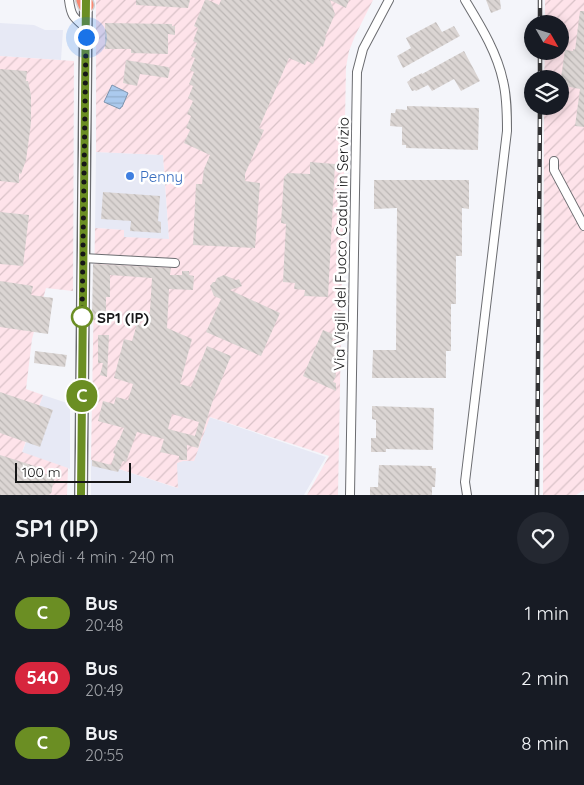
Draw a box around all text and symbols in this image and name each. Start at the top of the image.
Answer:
north arrow [524,15,569,60]
map controls [524,15,569,115]
your location [74,25,99,50]
button: layers [524,70,569,115]
street label: Via Vigili del Fuoco Caduti in Servizio [329,117,353,371]
place label: Penny [140,167,183,186]
marker: Penny [124,170,136,182]
marker: SP1 (IP) [71,306,93,328]
place label: SP1 (IP) [97,308,149,327]
line badge: C [66,380,98,412]
text: C [76,384,88,407]
scale bar [15,460,131,483]
text: 100 m [22,463,60,481]
button: heart [517,512,569,564]
text: SP1 (IP) [15,513,98,543]
text: A piedi · 4 min · 240 m [15,547,174,567]
text: Bus [85,591,118,615]
text: C [37,601,48,624]
text: 1 min [524,601,569,625]
text: 20:48 [85,615,123,635]
text: Bus [85,656,118,680]
text: 540 [26,666,59,689]
text: 2 min [521,666,569,690]
text: 20:49 [85,680,123,700]
text: Bus [85,721,118,745]
text: C [37,731,48,754]
text: 8 min [521,731,569,755]
text: 20:55 [85,745,124,765]

